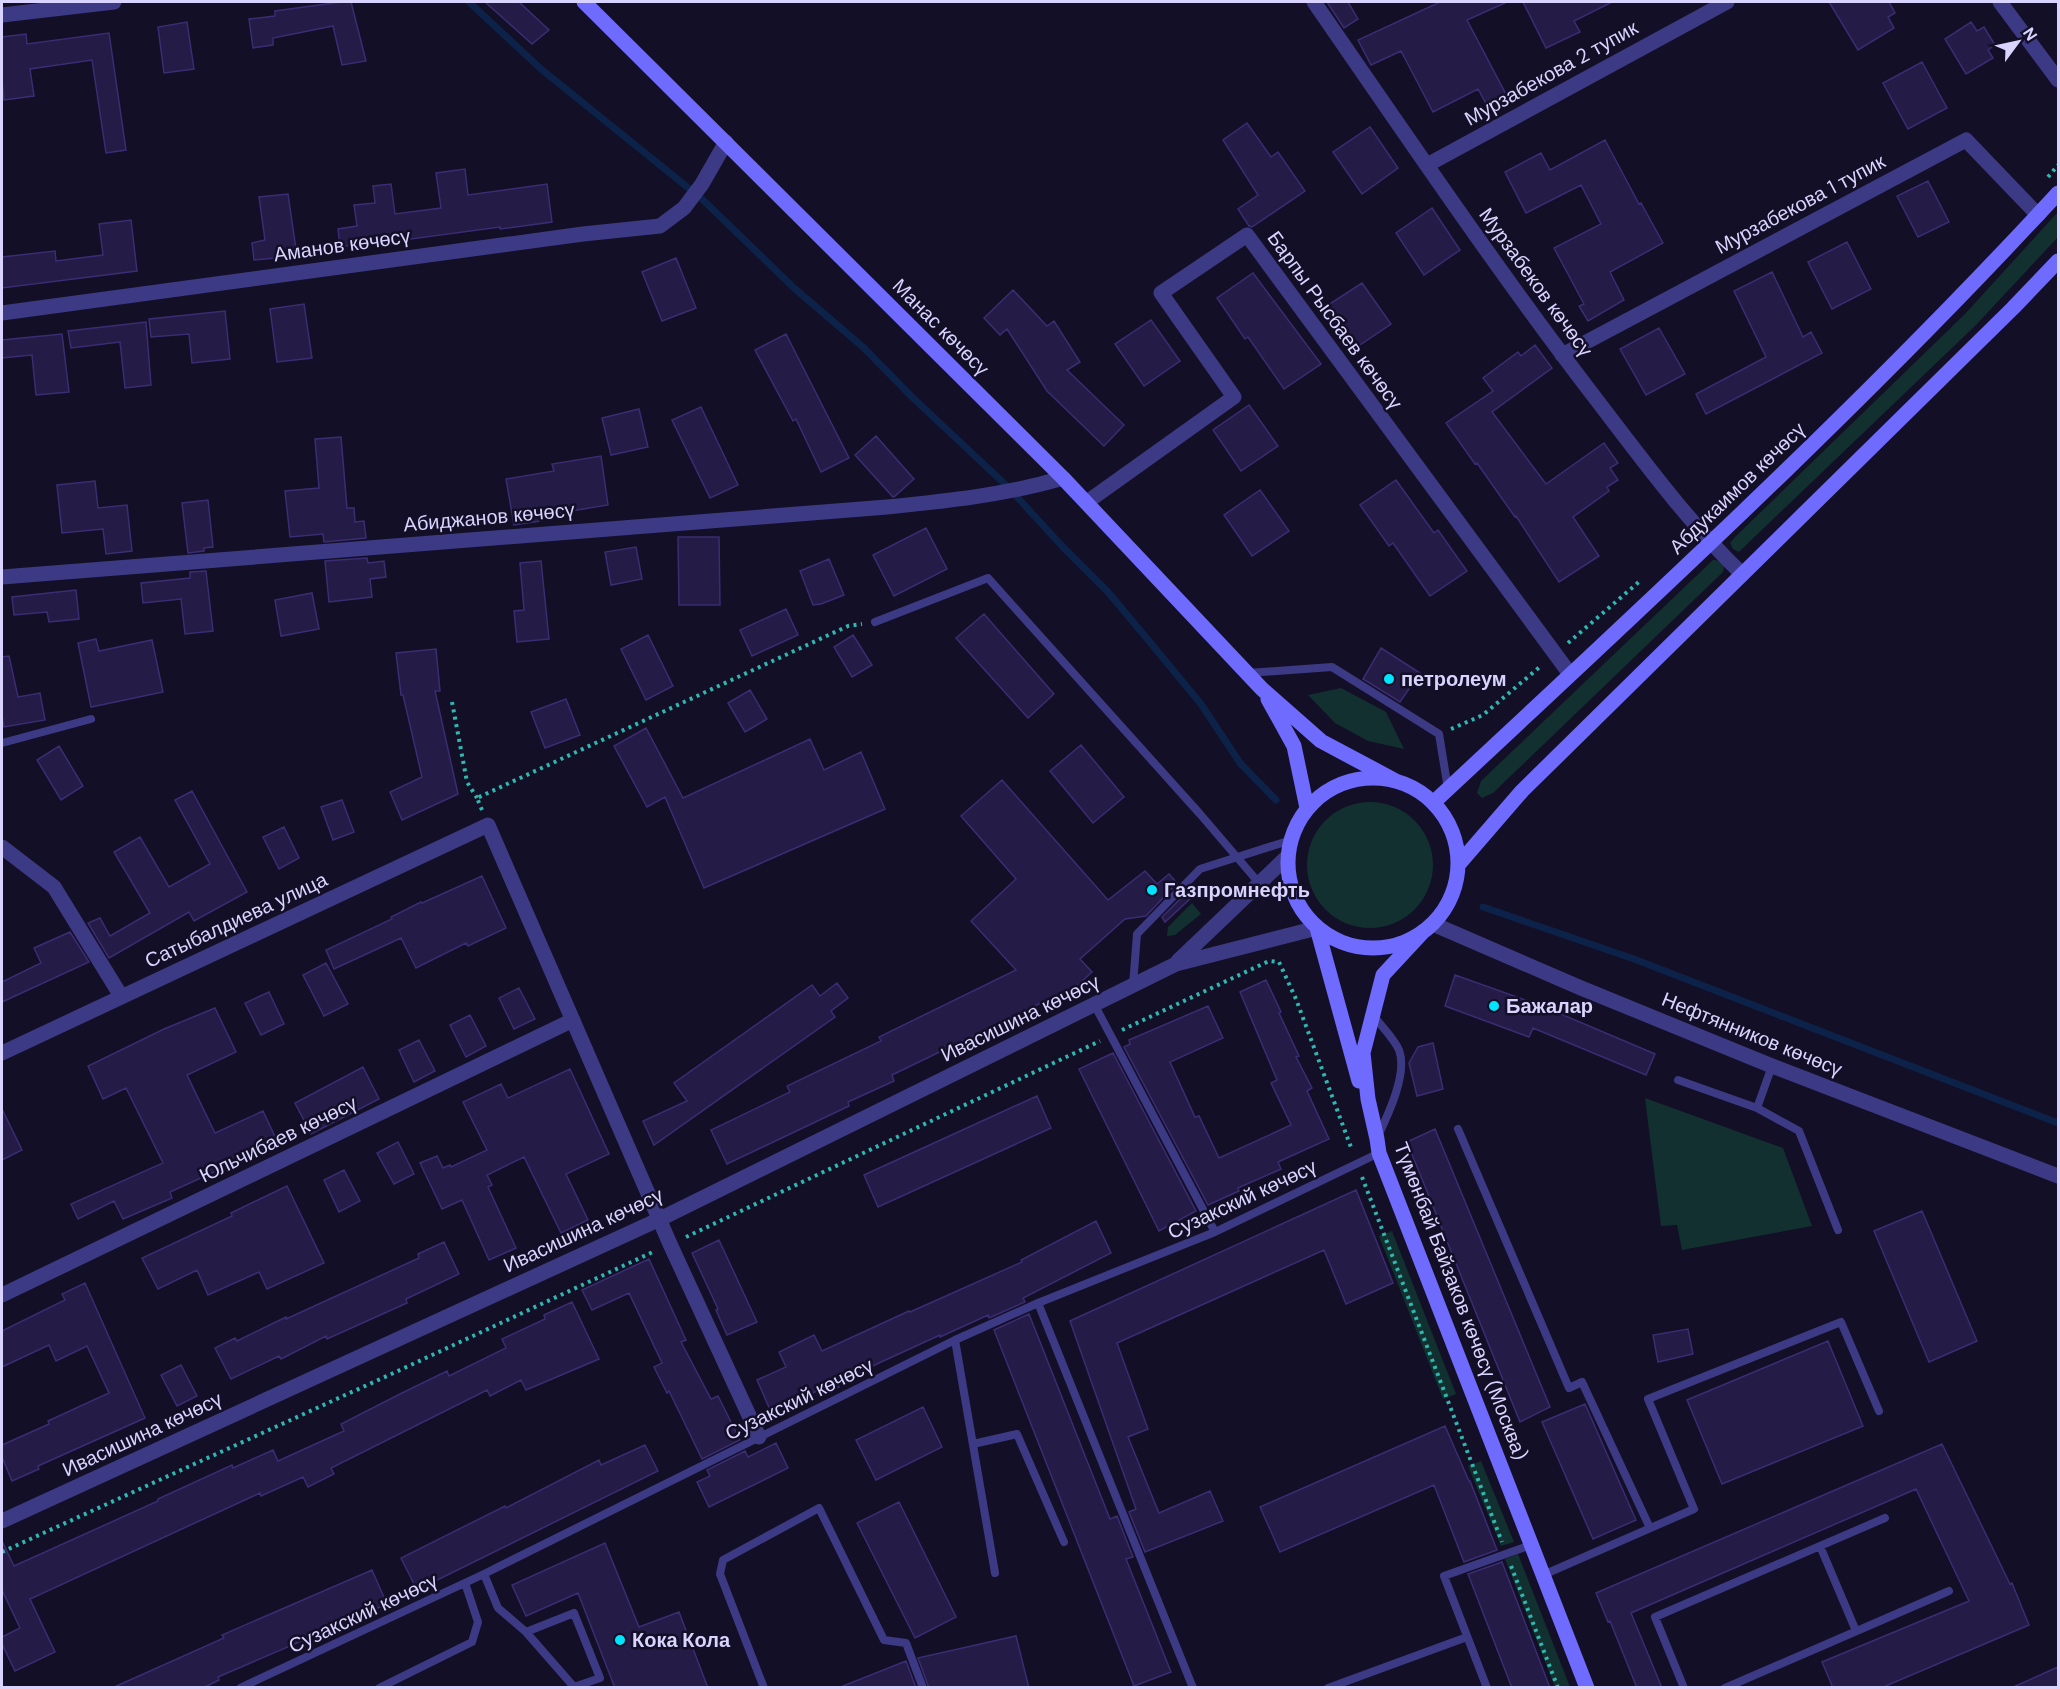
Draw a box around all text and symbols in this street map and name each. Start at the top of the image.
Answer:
north arrow [1988,12,2048,72]
street label: Мурзабекова 2 тупик [1460,14,1642,131]
text: N [2018,23,2042,45]
street label: Мурзабекова 1 тупик [1711,148,1890,260]
street label: Мурзабеков көчөсү [1473,202,1599,362]
street label: Аманов көчөсү [272,223,412,267]
street label: Барпы Рысбаев көчөсү [1262,226,1408,414]
street label: Манас көчөсү [887,273,995,381]
street label: Абдукаимов көчөсү [1663,416,1811,560]
street label: Абиджанов көчөсү [402,497,576,537]
place label: петролеум [1401,666,1507,692]
marker: петролеум [1382,672,1396,686]
street label: Сатыбалдиева улица [141,866,332,974]
place label: Газпромнефть [1164,877,1310,903]
marker: Газпромнефть [1145,883,1159,897]
street label: Ивасишина көчөсү [936,968,1104,1068]
street label: Нефтянников көчөсү [1658,986,1846,1082]
place label: Бажалар [1506,993,1593,1019]
marker: Бажалар [1487,999,1501,1013]
street label: Юльчибаев көчөсү [195,1090,361,1188]
street label: Түмөнбай Байзаков көчөсү (Москва) [1388,1138,1534,1464]
street label: Сузакский көчөсү [1163,1153,1321,1245]
street label: Ивасишина көчөсү [499,1182,667,1278]
street label: Сузакский көчөсү [721,1352,877,1446]
street label: Ивасишина көчөсү [58,1386,226,1482]
street label: Сузакский көчөсү [284,1567,442,1659]
place label: Кока Кола [632,1627,731,1653]
marker: Кока Кола [613,1633,627,1647]

